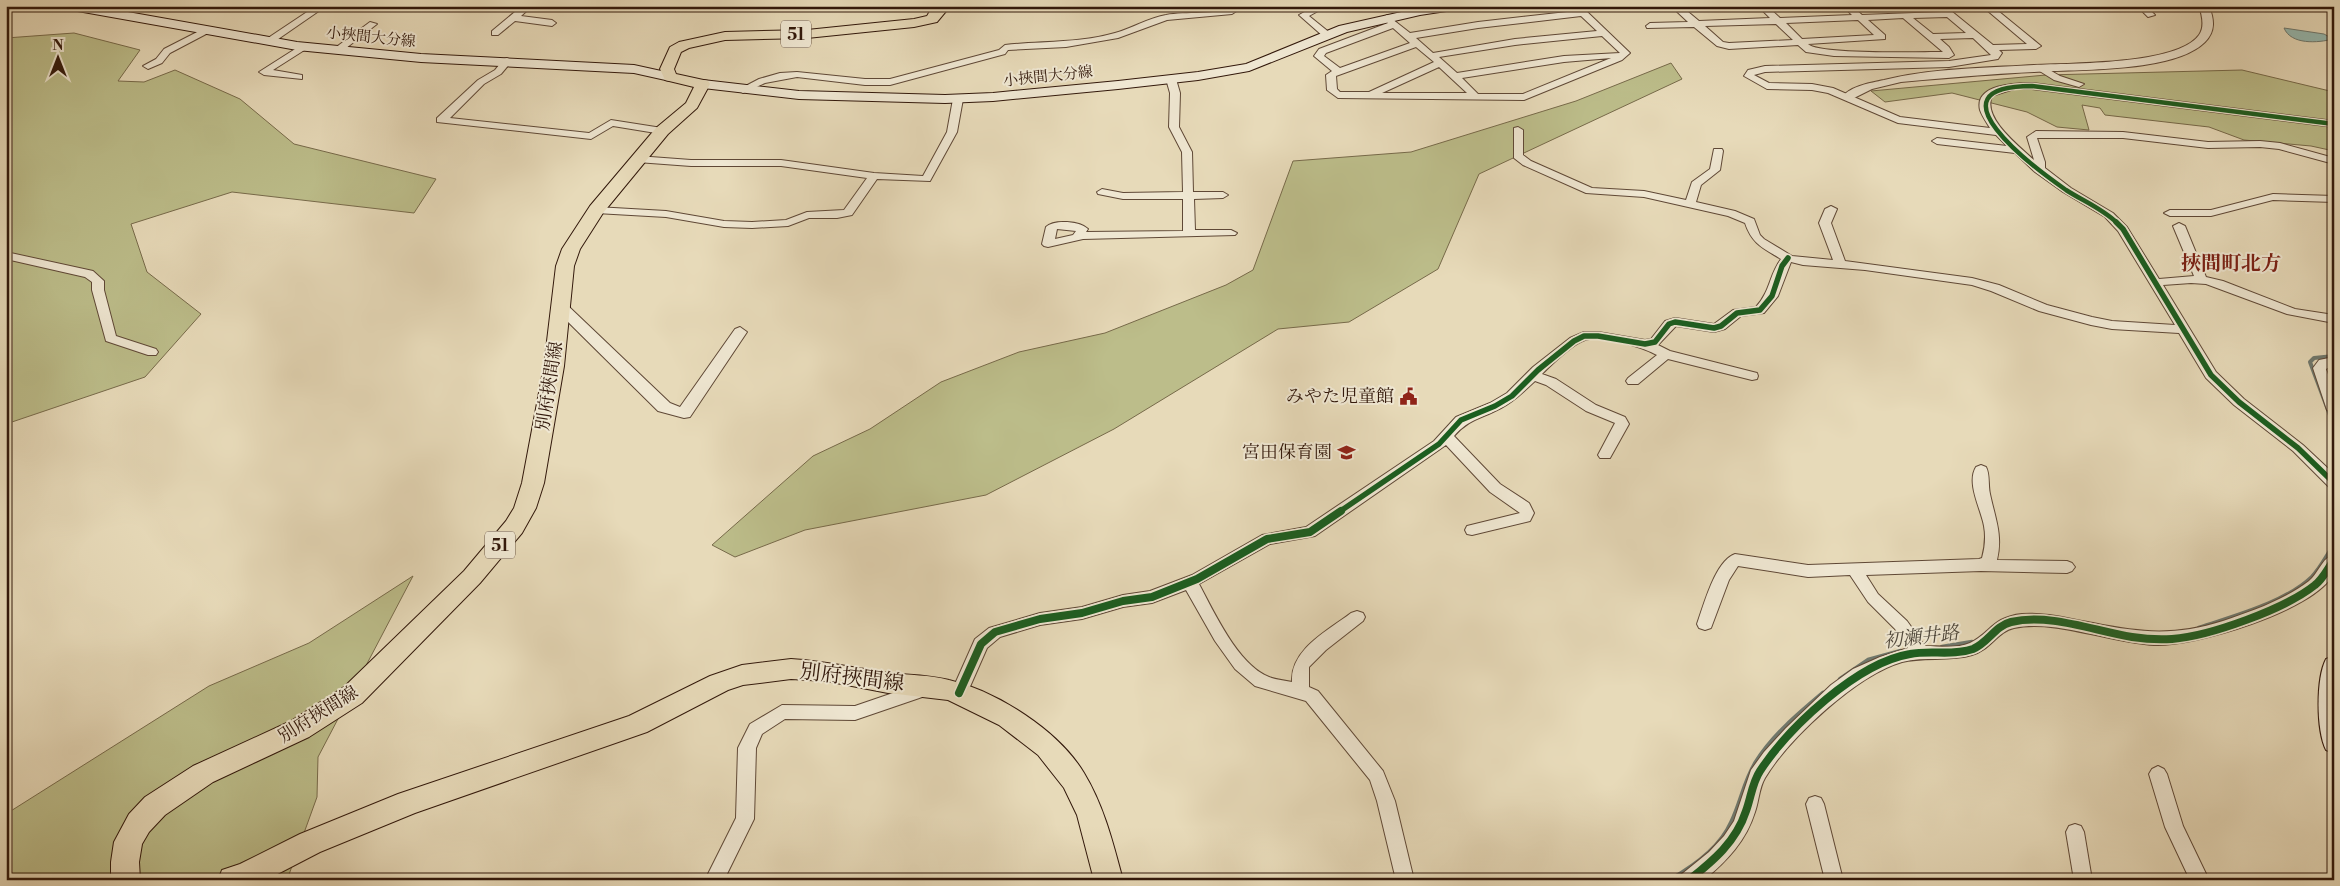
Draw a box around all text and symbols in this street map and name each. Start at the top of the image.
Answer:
road number: 51 [781,20,811,48]
street label: 小挾間大分線 [325,23,417,52]
north arrow [32,32,82,82]
text: N [52,37,64,55]
street label: 小挾間大分線 [1002,62,1094,91]
district label: 挾間町北方 [2181,252,2281,277]
street label: 別府挾間線 [531,340,568,432]
place label: みやた児童館 [1286,385,1394,408]
public building icon: みやた児童館 [1398,386,1418,406]
place label: 宮田保育園 [1242,441,1332,464]
school or university icon: 宮田保育園 [1336,442,1356,462]
road number: 51 [485,532,515,558]
water label: 初瀬井路 [1882,620,1962,654]
street label: 別府挾間線 [798,659,906,697]
street label: 別府挾間線 [274,681,363,748]

